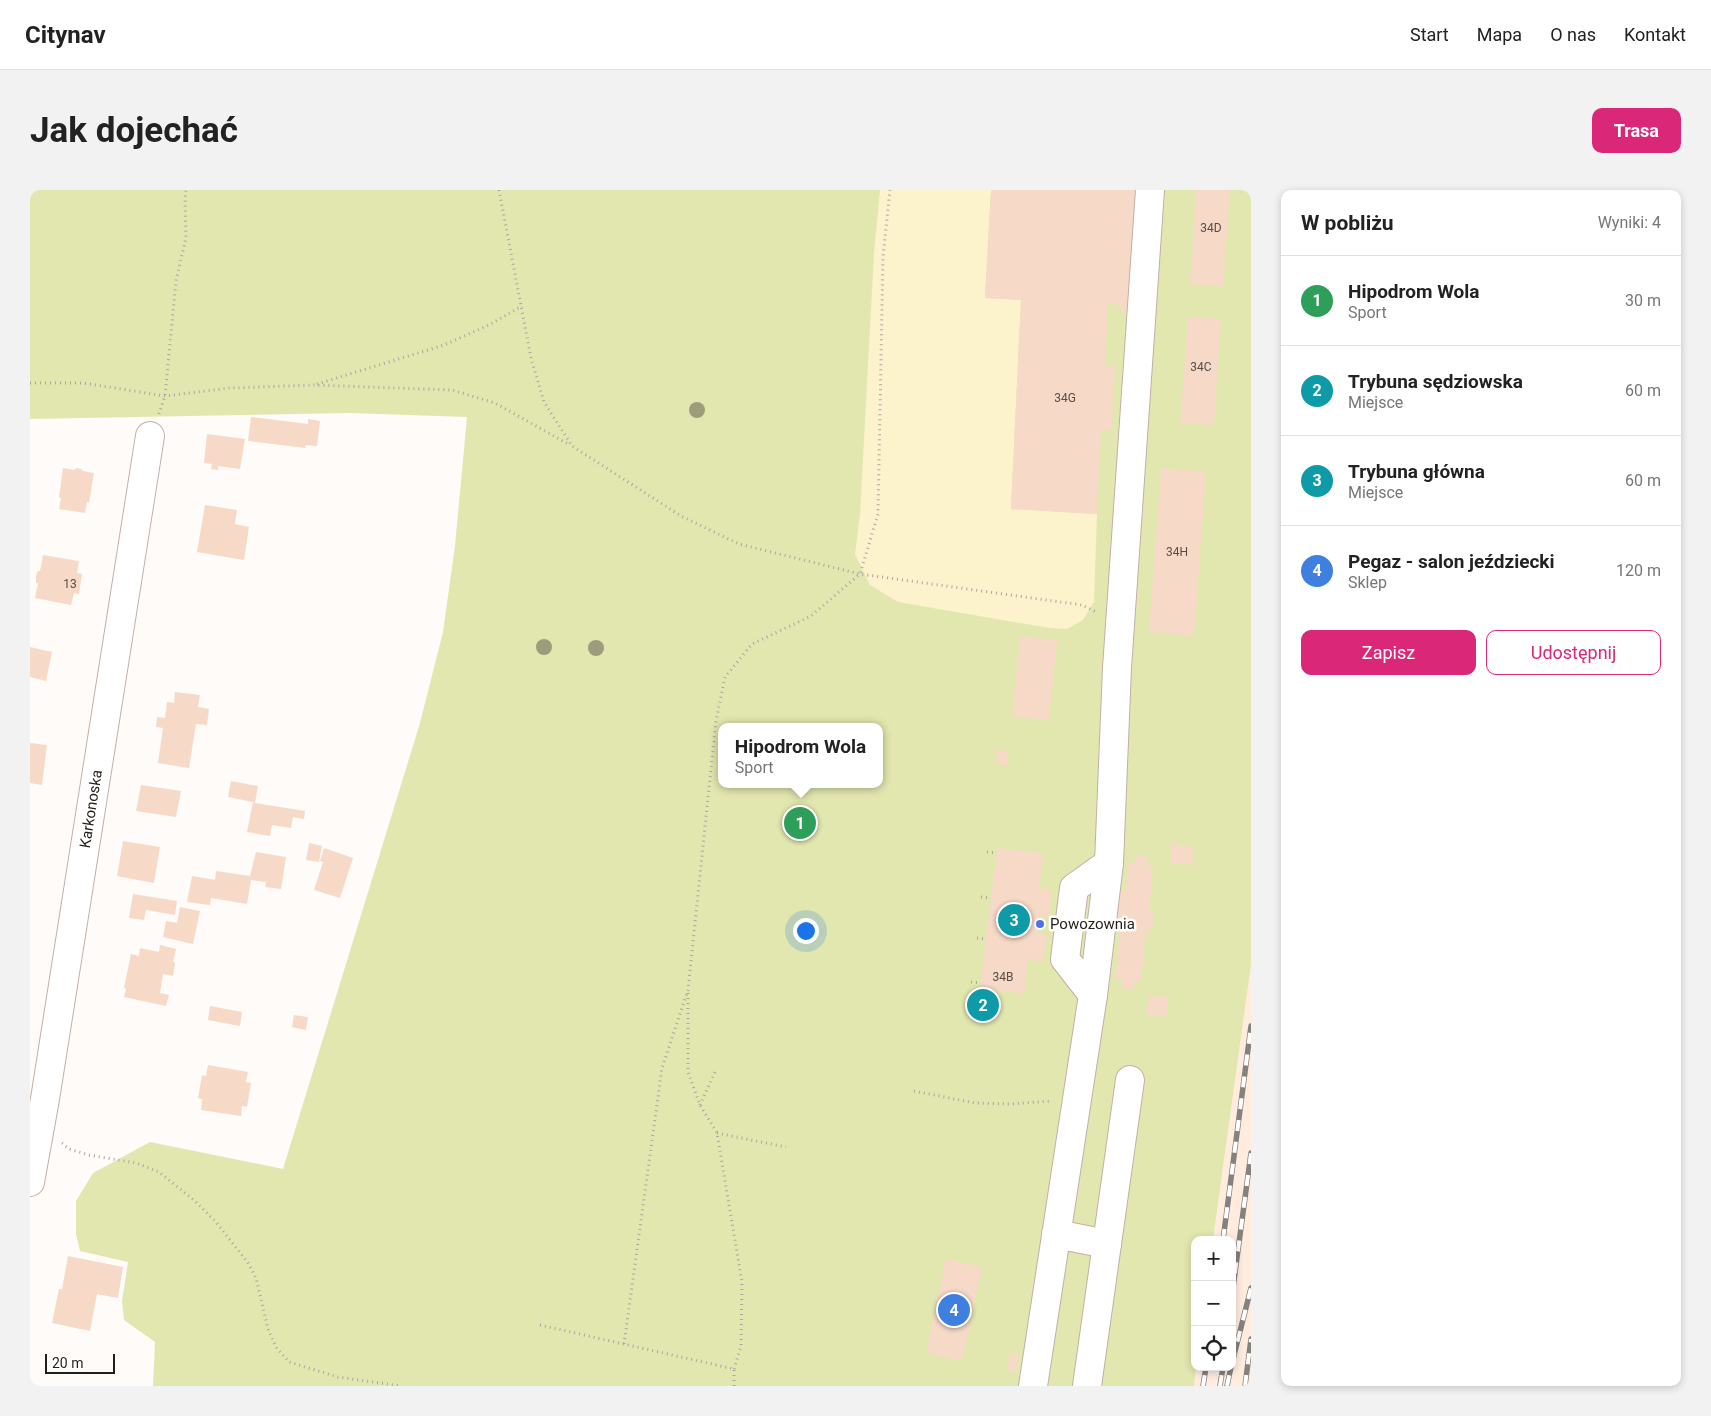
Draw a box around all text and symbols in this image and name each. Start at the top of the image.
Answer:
text: Citynav [25,21,106,49]
text: Start [1410,24,1449,45]
text: Mapa [1477,24,1522,45]
text: O nas [1550,24,1596,45]
text: Kontakt [1624,24,1686,45]
button: Trasa [1592,108,1681,153]
text: Jak dojechać [30,110,238,151]
text: W pobliżu [1301,211,1394,235]
text: Wyniki: 4 [1598,213,1661,232]
house number: 34D [1200,221,1222,235]
text: Hipodrom Wola [1348,280,1479,303]
text: 1 [1312,291,1322,310]
text: 30 m [1625,291,1661,310]
text: Sport [1348,303,1387,322]
house number: 34C [1190,360,1212,374]
text: Trybuna sędziowska [1348,370,1523,393]
text: 2 [1312,381,1322,400]
text: 60 m [1625,381,1661,400]
house number: 34G [1054,391,1076,405]
text: Miejsce [1348,393,1403,412]
text: Trybuna główna [1348,460,1485,483]
text: 3 [1312,471,1322,490]
text: 60 m [1625,471,1661,490]
text: Miejsce [1348,483,1403,502]
house number: 34H [1166,545,1188,559]
text: Pegaz - salon jeździecki [1348,550,1555,573]
text: 4 [1312,561,1322,580]
text: 120 m [1616,561,1661,580]
text: Sklep [1348,573,1387,592]
house number: 13 [63,577,77,591]
button: Zapisz [1301,630,1476,675]
button: Udostępnij [1486,630,1661,675]
popup [718,723,883,788]
text: Hipodrom Wola [735,735,866,758]
text: Sport [735,758,773,777]
street label: Karkonoska [76,769,106,849]
pin: 1 [784,804,816,842]
pin: 3 [998,901,1030,939]
place label: Powozownia [1050,915,1135,933]
your location [793,918,819,944]
marker: Powozownia [1034,918,1046,930]
house number: 34B [993,970,1013,984]
pin: 2 [967,986,999,1024]
map controls [1191,1236,1236,1371]
button: + [1191,1236,1236,1281]
button: − [1191,1281,1236,1326]
pin: 4 [938,1291,970,1329]
button: locate [1191,1326,1236,1371]
scale bar [45,1351,115,1374]
text: 20 m [52,1355,84,1371]

